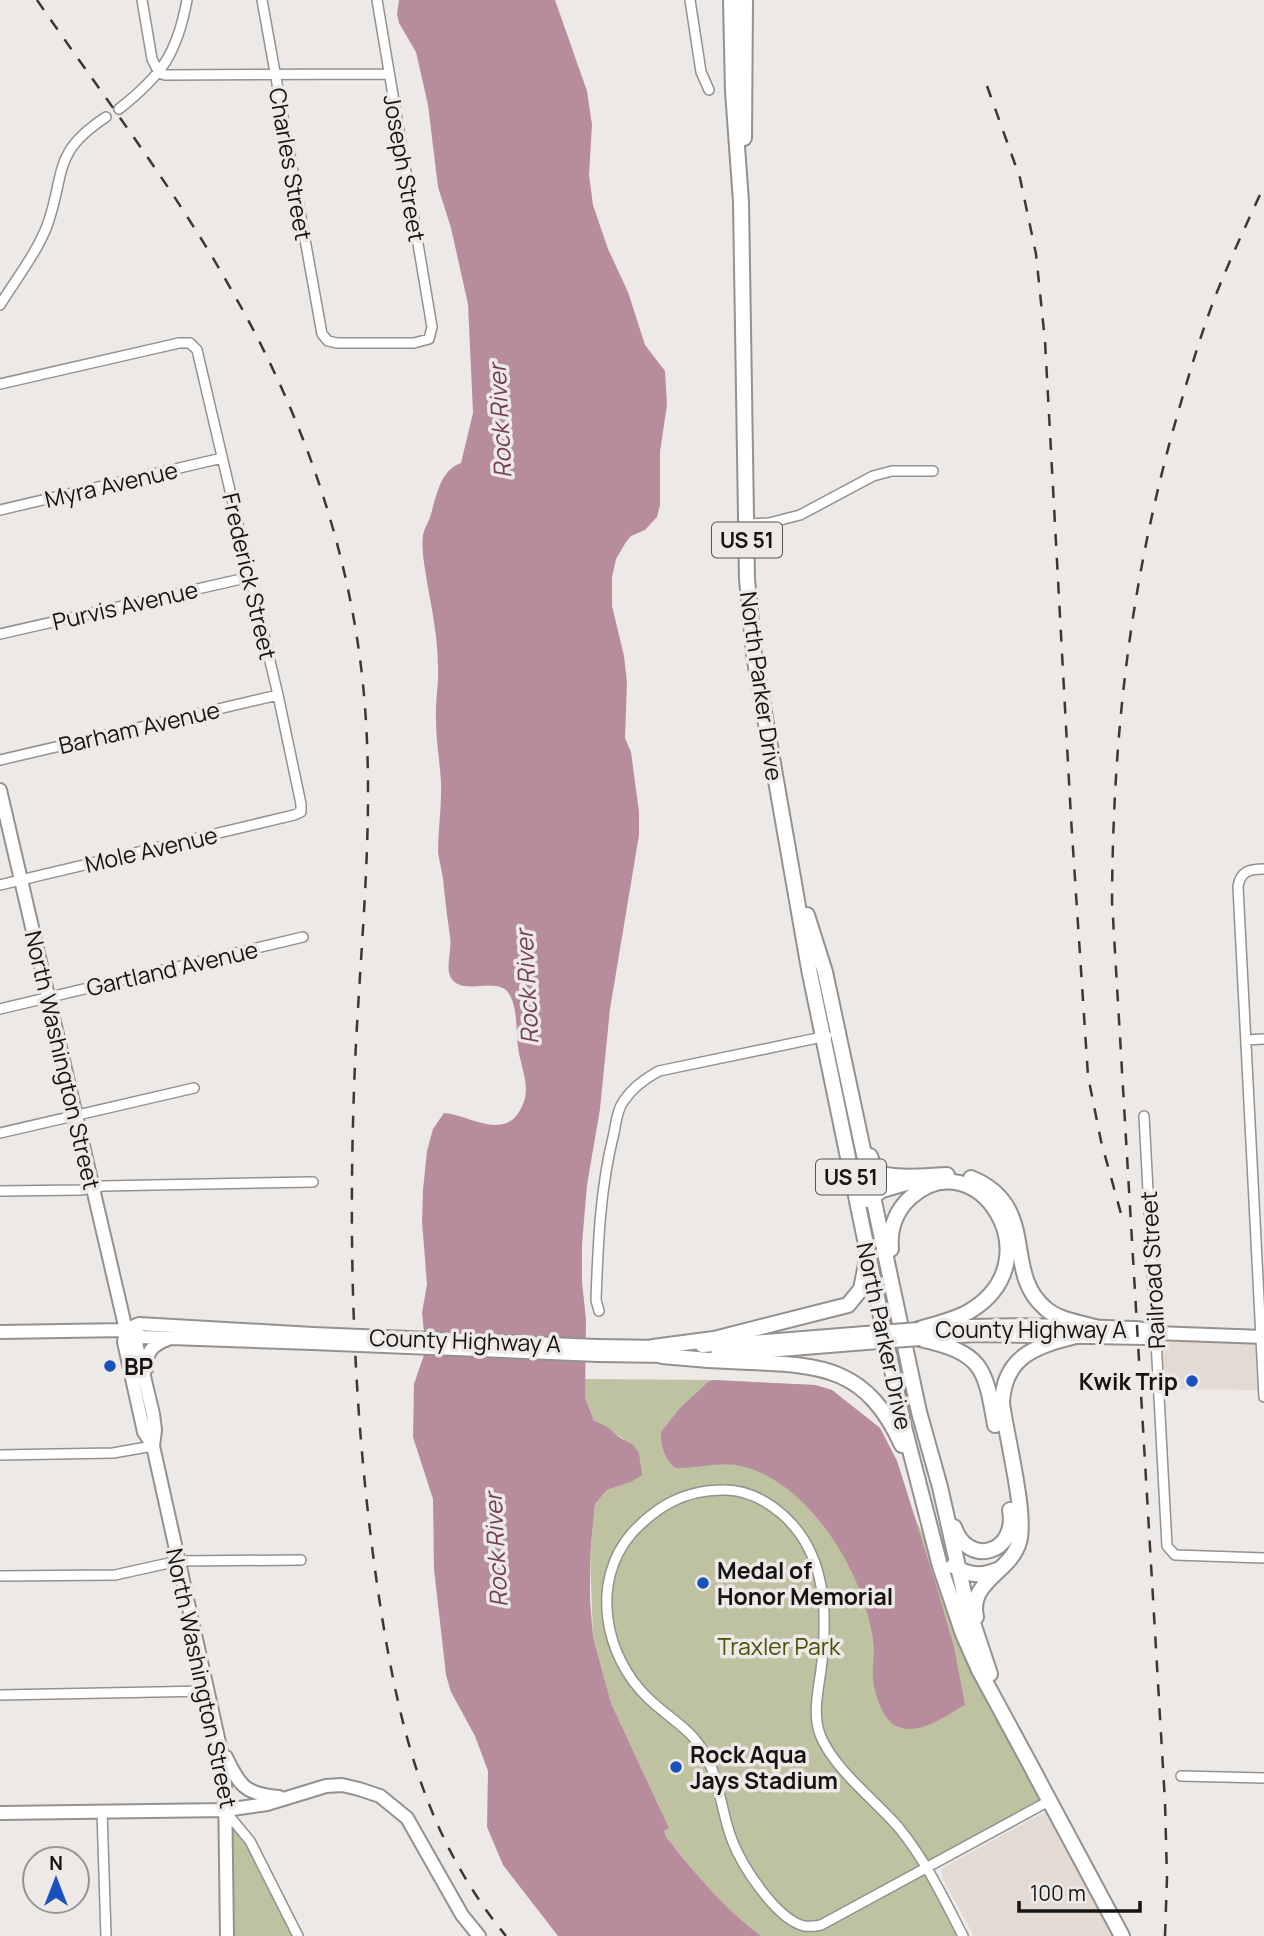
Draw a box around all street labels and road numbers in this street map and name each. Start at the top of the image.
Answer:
street label: Charles Street [262,85,320,243]
street label: Joseph Street [376,92,434,244]
street label: Myra Avenue [41,453,181,515]
street label: Frederick Street [215,490,285,662]
road number: US 51 [712,522,782,558]
street label: Purvis Avenue [49,573,201,637]
street label: North Parker Drive [733,589,791,783]
street label: Barham Avenue [55,693,223,761]
street label: Mole Avenue [82,818,220,880]
street label: North Washington Street [18,927,108,1193]
street label: Gartland Avenue [83,933,261,1003]
road number: US 51 [816,1160,886,1194]
street label: Railroad Street [1132,1190,1172,1350]
street label: North Parker Drive [850,1239,920,1433]
street label: County Highway A [935,1313,1127,1345]
street label: County Highway A [369,1321,562,1359]
street label: North Washington Street [159,1545,245,1811]

